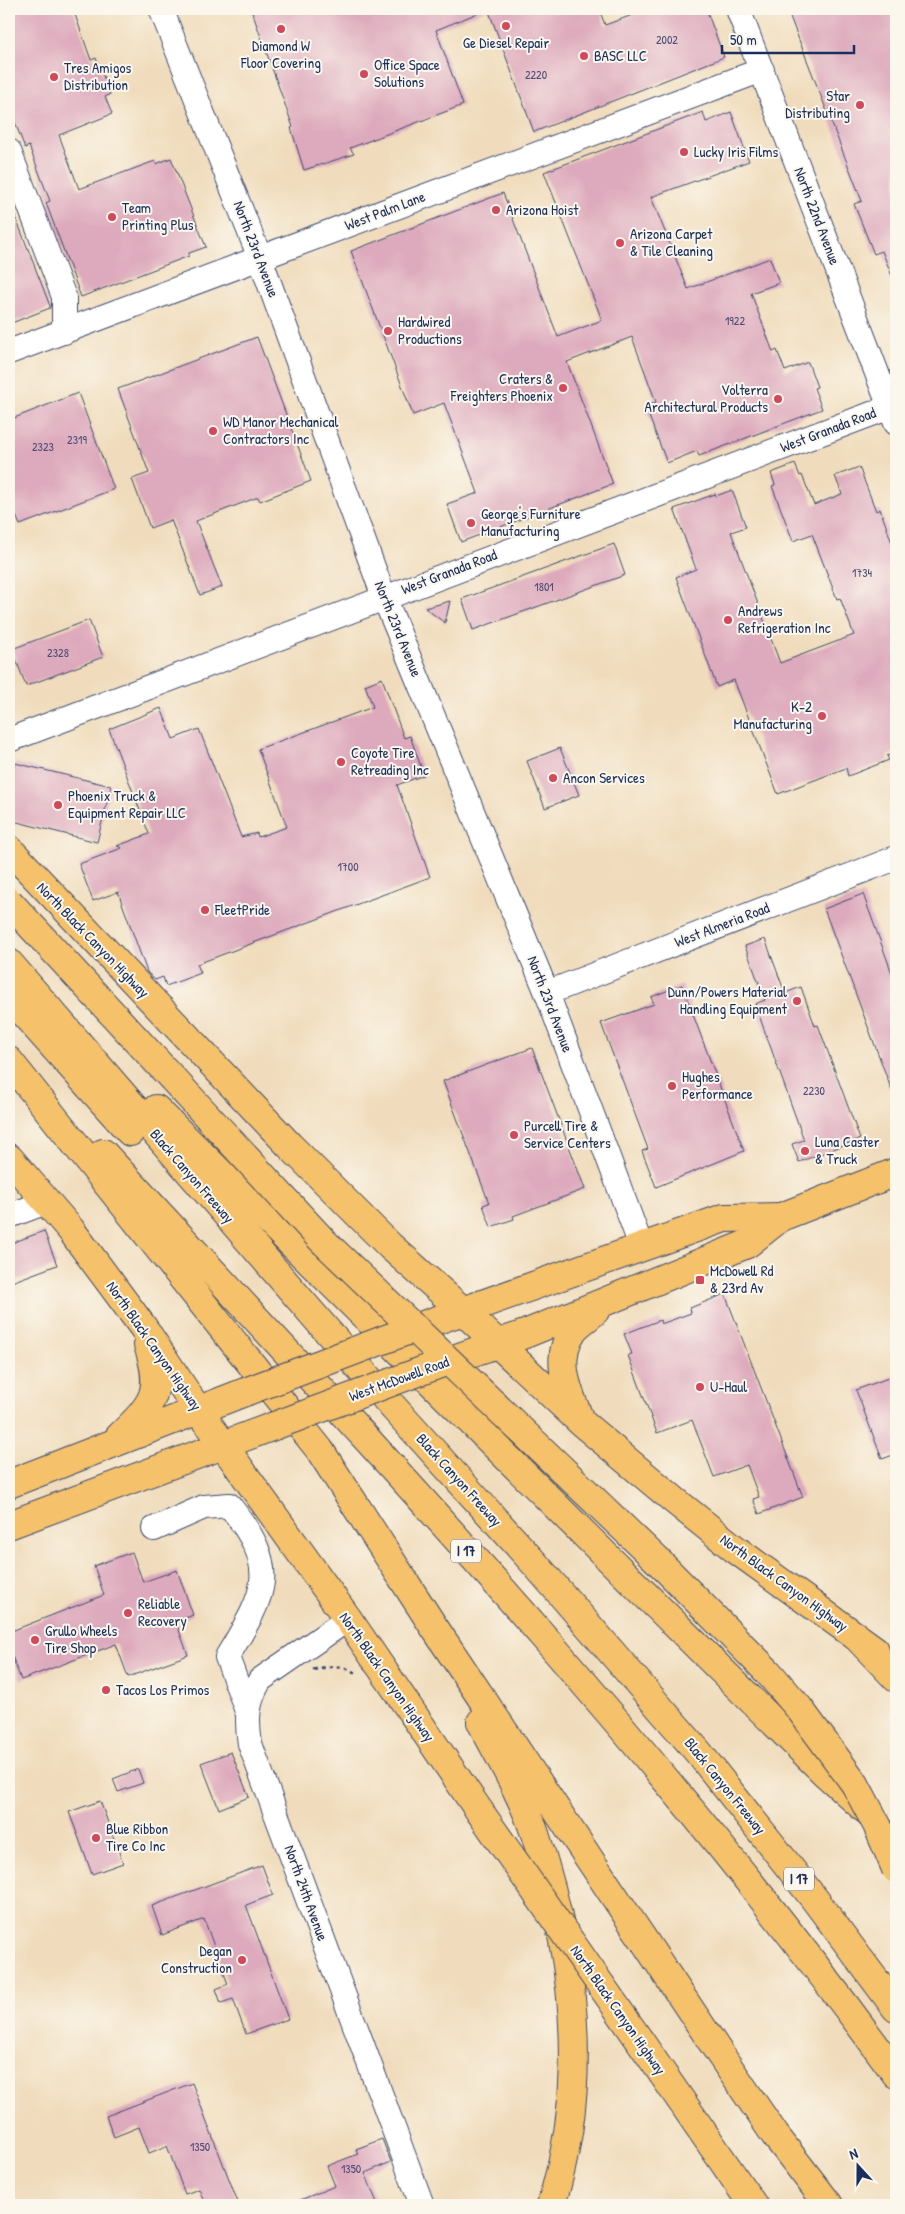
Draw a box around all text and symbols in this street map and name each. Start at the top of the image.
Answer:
marker: Ge Diesel Repair [500,20,512,32]
scale bar [722,22,855,54]
marker: Diamond W Floor Covering [275,23,287,35]
text: 50 m [730,29,757,50]
house number: 2002 [656,31,678,48]
place label: Ge Diesel Repair [463,32,549,53]
place label: Diamond W Floor Covering [240,35,321,73]
place label: BASC LLC [594,45,647,66]
marker: BASC LLC [578,50,590,62]
place label: Office Space Solutions [374,54,440,92]
place label: Tres Amigos Distribution [64,57,132,95]
house number: 2220 [525,66,547,83]
marker: Office Space Solutions [358,68,370,80]
marker: Tres Amigos Distribution [48,71,60,83]
place label: Star Distributing [785,85,850,123]
marker: Star Distributing [854,99,866,111]
place label: Lucky Iris Films [694,141,778,162]
marker: Lucky Iris Films [678,146,690,158]
street label: North 22nd Avenue [789,164,846,268]
street label: West Palm Lane [342,186,428,235]
place label: Team Printing Plus [122,197,194,235]
street label: North 23rd Avenue [228,198,284,300]
place label: Arizona Hoist [506,199,579,220]
marker: Arizona Hoist [490,204,502,216]
marker: Team Printing Plus [106,211,118,223]
place label: Arizona Carpet & Tile Cleaning [630,223,713,261]
marker: Arizona Carpet & Tile Cleaning [614,237,626,249]
place label: Hardwired Productions [398,311,462,349]
house number: 1922 [725,312,745,329]
marker: Hardwired Productions [382,325,394,337]
place label: Craters & Freighters Phoenix [450,368,553,406]
place label: Volterra Architectural Products [645,379,768,417]
marker: Craters & Freighters Phoenix [557,382,569,394]
marker: Volterra Architectural Products [772,393,784,405]
street label: West Granada Road [777,402,879,457]
place label: WD Manor Mechanical Contractors Inc [223,411,338,449]
marker: WD Manor Mechanical Contractors Inc [207,425,219,437]
house number: 2319 [67,431,87,448]
house number: 2323 [32,438,54,455]
place label: George's Furniture Manufacturing [481,503,581,541]
marker: George's Furniture Manufacturing [465,517,477,529]
street label: West Granada Road [398,544,500,599]
house number: 1734 [852,564,873,581]
street label: North 23rd Avenue [370,578,427,680]
house number: 1801 [534,578,554,595]
place label: Andrews Refrigeration Inc [738,600,831,638]
marker: Andrews Refrigeration Inc [722,614,734,626]
house number: 2328 [47,644,69,661]
place label: K-2 Manufacturing [734,696,812,734]
marker: K-2 Manufacturing [816,710,828,722]
place label: Coyote Tire Retreading Inc [351,742,429,780]
marker: Coyote Tire Retreading Inc [335,756,347,768]
place label: Ancon Services [563,767,645,788]
marker: Ancon Services [547,772,559,784]
place label: Phoenix Truck & Equipment Repair LLC [68,785,186,823]
marker: Phoenix Truck & Equipment Repair LLC [52,799,64,811]
house number: 1700 [337,858,359,875]
street label: North Black Canyon Highway [32,877,154,1002]
street label: West Almeria Road [671,897,772,952]
place label: FleetPride [214,899,270,920]
marker: FleetPride [199,904,211,916]
street label: North 23rd Avenue [522,953,578,1055]
place label: Dunn/Powers Material Handling Equipment [668,981,788,1019]
marker: Dunn/Powers Material Handling Equipment [791,995,803,1007]
place label: Hughes Performance [682,1066,753,1104]
marker: Hughes Performance [666,1080,678,1092]
house number: 2230 [803,1082,825,1099]
place label: Purcell Tire & Service Centers [524,1115,611,1153]
street label: Black Canyon Freeway [145,1124,239,1227]
marker: Purcell Tire & Service Centers [508,1129,520,1141]
place label: Luna Caster & Truck [815,1131,880,1169]
marker: Luna Caster & Truck [799,1145,811,1157]
place label: McDowell Rd & 23rd Av [710,1260,774,1298]
marker: McDowell Rd & 23rd Av [694,1274,706,1286]
street label: North Black Canyon Highway [102,1277,207,1415]
street label: West McDowell Road [346,1351,452,1406]
place label: U-Haul [710,1376,747,1397]
marker: U-Haul [694,1381,706,1393]
street label: Black Canyon Freeway [412,1428,507,1531]
street label: North Black Canyon Highway [716,1529,853,1636]
road number: I 17 [451,1540,481,1562]
place label: Reliable Recovery [138,1593,187,1631]
marker: Reliable Recovery [122,1607,134,1619]
street label: North Black Canyon Highway [335,1608,440,1746]
place label: Grullo Wheels Tire Shop [45,1620,117,1658]
marker: Grullo Wheels Tire Shop [29,1634,41,1646]
place label: Tacos Los Primos [116,1679,209,1700]
marker: Tacos Los Primos [100,1684,112,1696]
street label: Black Canyon Freeway [680,1733,771,1839]
place label: Blue Ribbon Tire Co Inc [106,1818,169,1856]
marker: Blue Ribbon Tire Co Inc [90,1832,102,1844]
street label: North 24th Avenue [279,1842,333,1944]
road number: I 17 [784,1868,814,1890]
place label: Degan Construction [161,1940,232,1978]
street label: North Black Canyon Highway [566,1941,671,2079]
marker: Degan Construction [236,1954,248,1966]
house number: 1350 [190,2138,210,2155]
north arrow [832,2142,882,2192]
text: N [846,2143,861,2164]
house number: 1350 [341,2160,361,2177]

